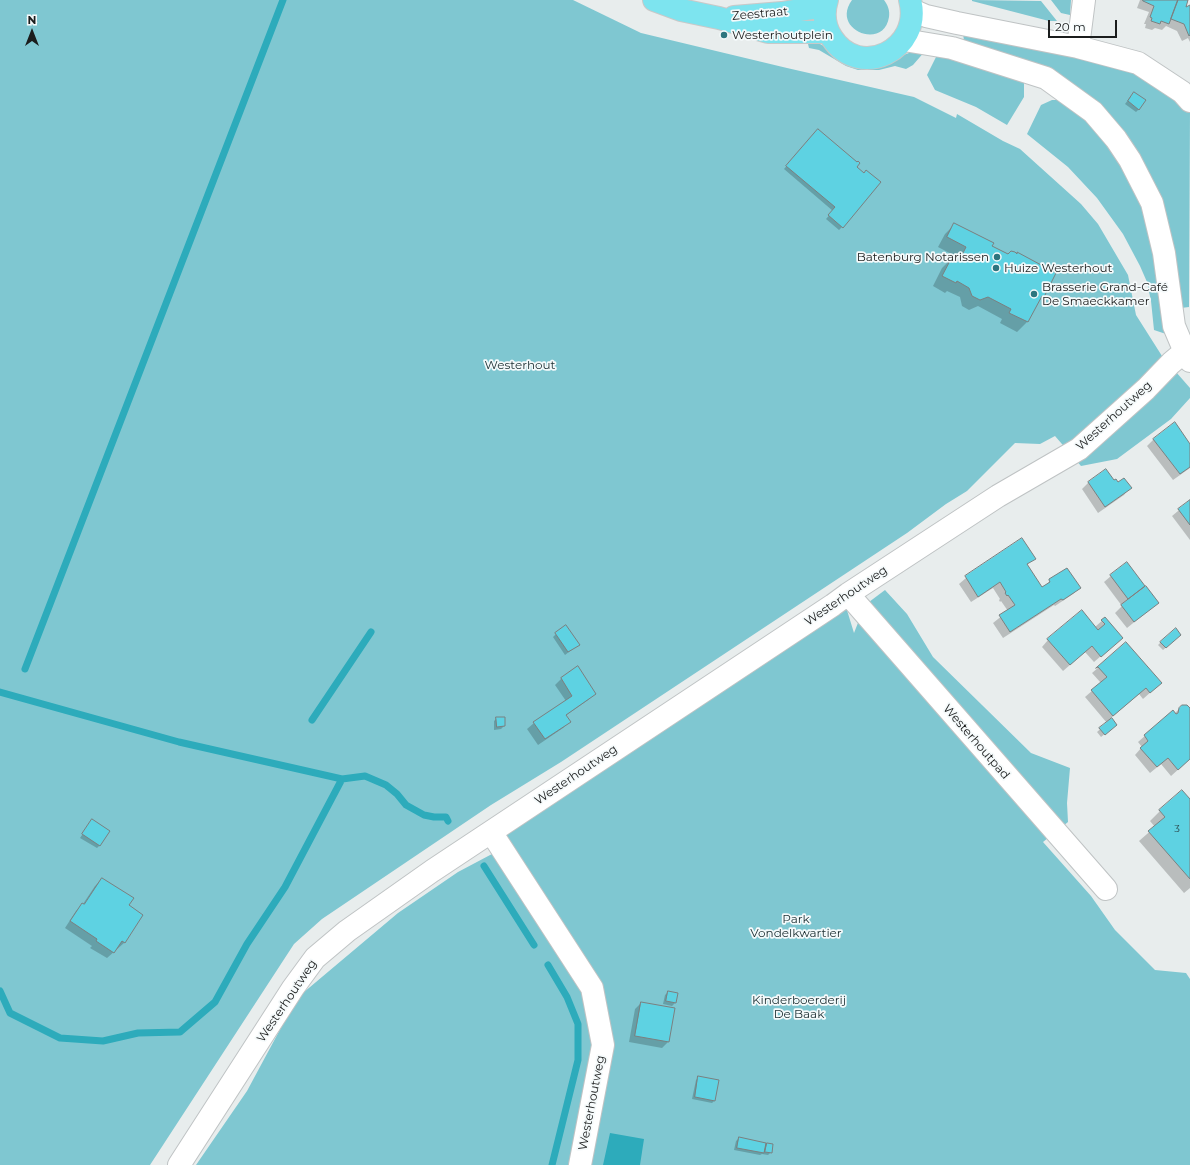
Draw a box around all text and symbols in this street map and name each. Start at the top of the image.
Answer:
street label: Zeestraat [731,4,789,24]
north arrow [12,12,52,52]
scale bar [1050,12,1119,38]
text: N [28,13,36,27]
text: 20 m [1055,19,1086,34]
place label: Westerhoutplein [732,28,833,42]
marker: Westerhoutplein [719,30,729,40]
place label: Batenburg Notarissen [857,250,989,264]
marker: Batenburg Notarissen [992,252,1002,262]
place label: Huize Westerhout [1004,261,1112,275]
marker: Huize Westerhout [991,263,1001,273]
place label: Brasserie Grand-Café De Smaeckkamer [1042,280,1168,308]
marker: Brasserie Grand-Café De Smaeckkamer [1029,289,1039,299]
park label: Westerhout [485,358,555,372]
street label: Westerhoutweg [1073,378,1155,454]
street label: Westerhoutweg [802,563,890,629]
street label: Westerhoutpad [940,702,1012,782]
street label: Westerhoutweg [532,742,620,808]
house number: 3 [1174,823,1180,835]
park label: Park Vondelkwartier [750,912,842,940]
street label: Westerhoutweg [254,957,320,1045]
park label: Kinderboerderij De Baak [752,993,846,1021]
street label: Westerhoutweg [576,1054,608,1152]

